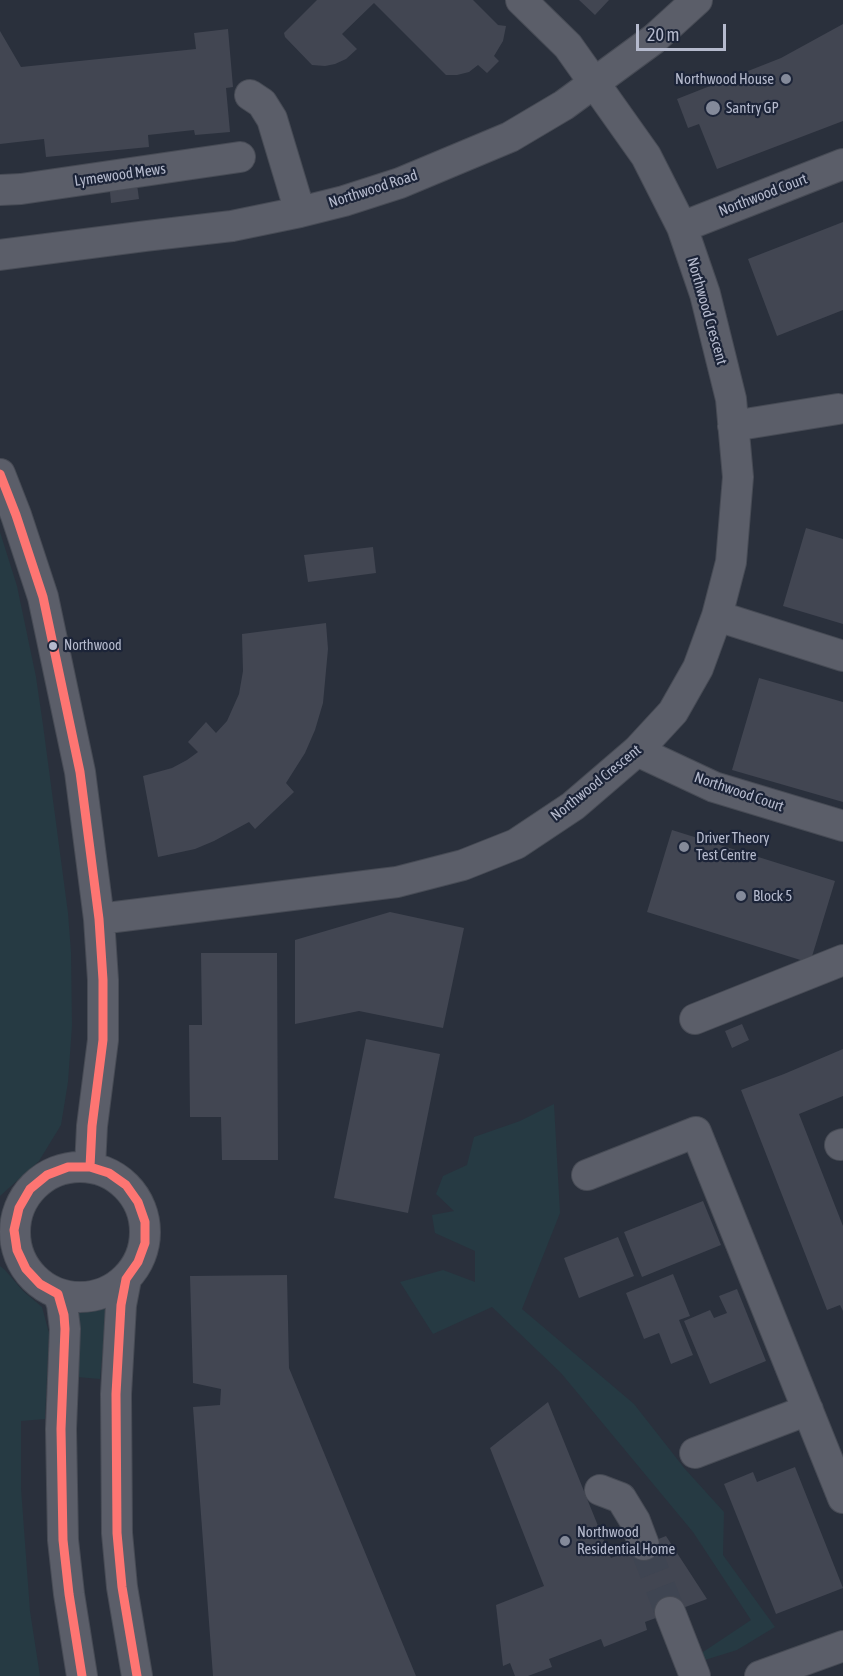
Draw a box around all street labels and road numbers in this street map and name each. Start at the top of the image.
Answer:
street label: Lymewood Mews [73,160,167,190]
street label: Northwood Road [326,166,420,212]
street label: Northwood Court [716,170,810,220]
street label: Northwood Crescent [683,255,731,367]
street label: Northwood Crescent [547,741,645,825]
street label: Northwood Court [692,768,786,816]

